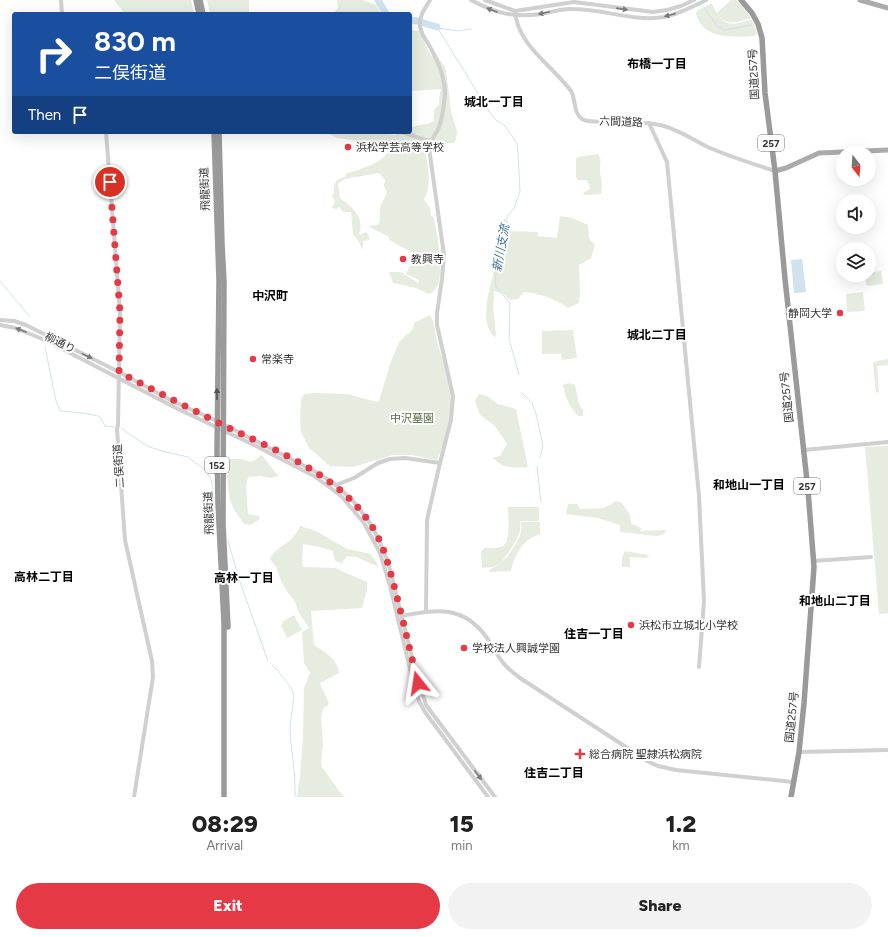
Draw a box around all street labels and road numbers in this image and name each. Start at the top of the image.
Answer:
street label: 国道257号 [746,48,762,100]
street label: 六間道路 [599,115,643,129]
road number: 257 [758,135,784,151]
street label: 飛龍街道 [198,167,212,211]
street label: 柳通り [42,330,78,356]
street label: 国道257号 [778,371,796,423]
street label: 二俣街道 [111,444,127,488]
road number: 152 [205,457,229,473]
road number: 257 [794,478,820,494]
street label: 飛龍街道 [202,491,216,535]
street label: 国道257号 [783,691,801,743]

